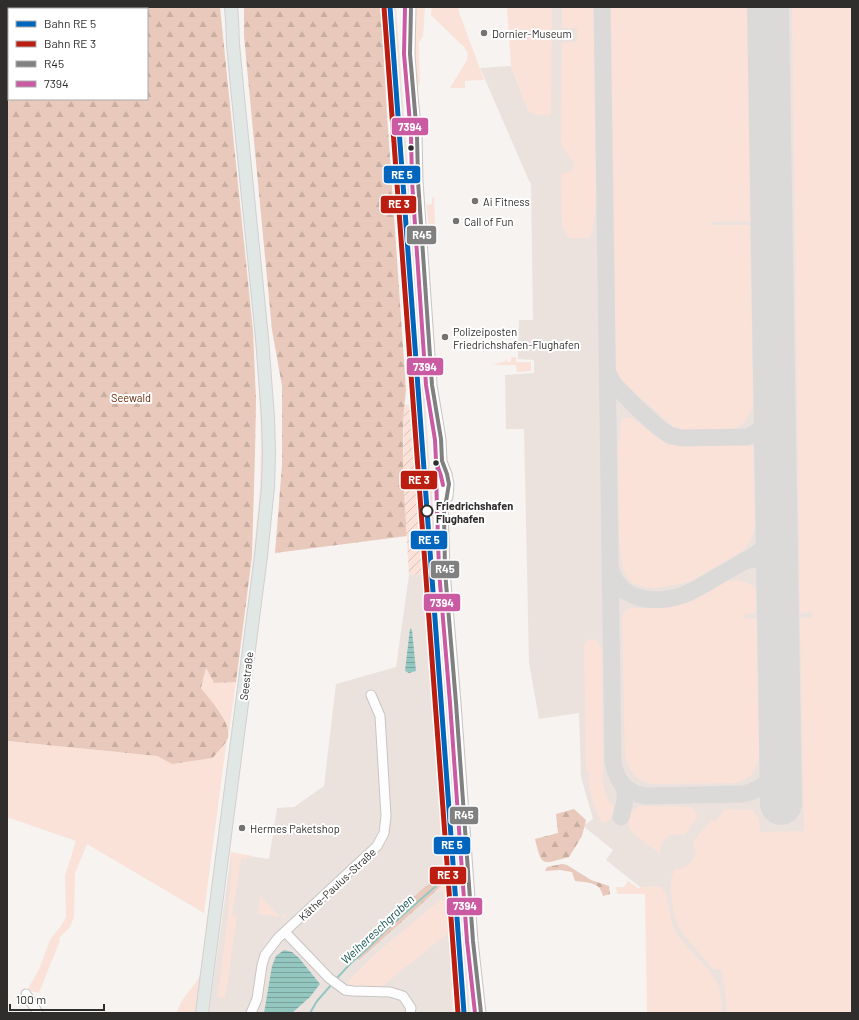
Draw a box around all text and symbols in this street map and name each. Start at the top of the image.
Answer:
legend [8,8,148,100]
text: Bahn RE 5 [44,16,96,30]
place label: Dornier-Museum [492,27,572,40]
marker: Dornier-Museum [479,28,489,38]
text: Bahn RE 3 [44,36,96,50]
text: R45 [44,56,64,70]
text: 7394 [44,76,69,90]
line badge: 7394 [391,117,429,136]
text: 7394 [398,120,422,133]
unlabelled marker [406,143,416,153]
line badge: RE 5 [383,165,421,184]
text: RE 5 [391,168,413,181]
line badge: RE 3 [380,195,417,214]
place label: Ai Fitness [483,195,530,208]
marker: Ai Fitness [470,196,480,206]
text: RE 3 [388,197,410,210]
place label: Call of Fun [464,215,514,228]
marker: Call of Fun [451,216,461,226]
line badge: R45 [406,225,437,245]
text: R45 [412,228,432,241]
place label: Polizeiposten Friedrichshafen-Flughafen [453,325,580,351]
marker: Polizeiposten Friedrichshafen-Flughafen [440,332,450,342]
line badge: 7394 [406,357,444,376]
text: 7394 [413,360,437,373]
park label: Seewald [111,391,151,404]
unlabelled marker [431,458,441,468]
line badge: RE 3 [400,470,438,490]
text: RE 3 [408,473,430,486]
place label: Friedrichshafen Flughafen [436,499,513,525]
marker: Friedrichshafen Flughafen [420,504,434,518]
line badge: RE 5 [410,530,448,550]
text: RE 5 [418,533,440,546]
line badge: R45 [430,560,460,579]
text: R45 [435,562,455,575]
line badge: 7394 [423,593,461,612]
text: 7394 [430,596,454,609]
street label: Seestraße [237,651,255,701]
line badge: R45 [449,806,479,825]
text: R45 [454,808,474,821]
place label: Hermes Paketshop [250,822,340,835]
marker: Hermes Paketshop [237,823,247,833]
line badge: RE 5 [433,836,471,855]
text: RE 5 [441,838,463,851]
street label: Käthe-Paulus-Straße [296,845,378,923]
line badge: RE 3 [429,866,467,885]
text: RE 3 [437,868,459,881]
water label: Weihereschgraben [338,892,416,966]
line badge: 7394 [446,897,483,916]
text: 7394 [453,899,477,912]
scale bar [10,986,104,1012]
text: 100 m [16,992,46,1006]

